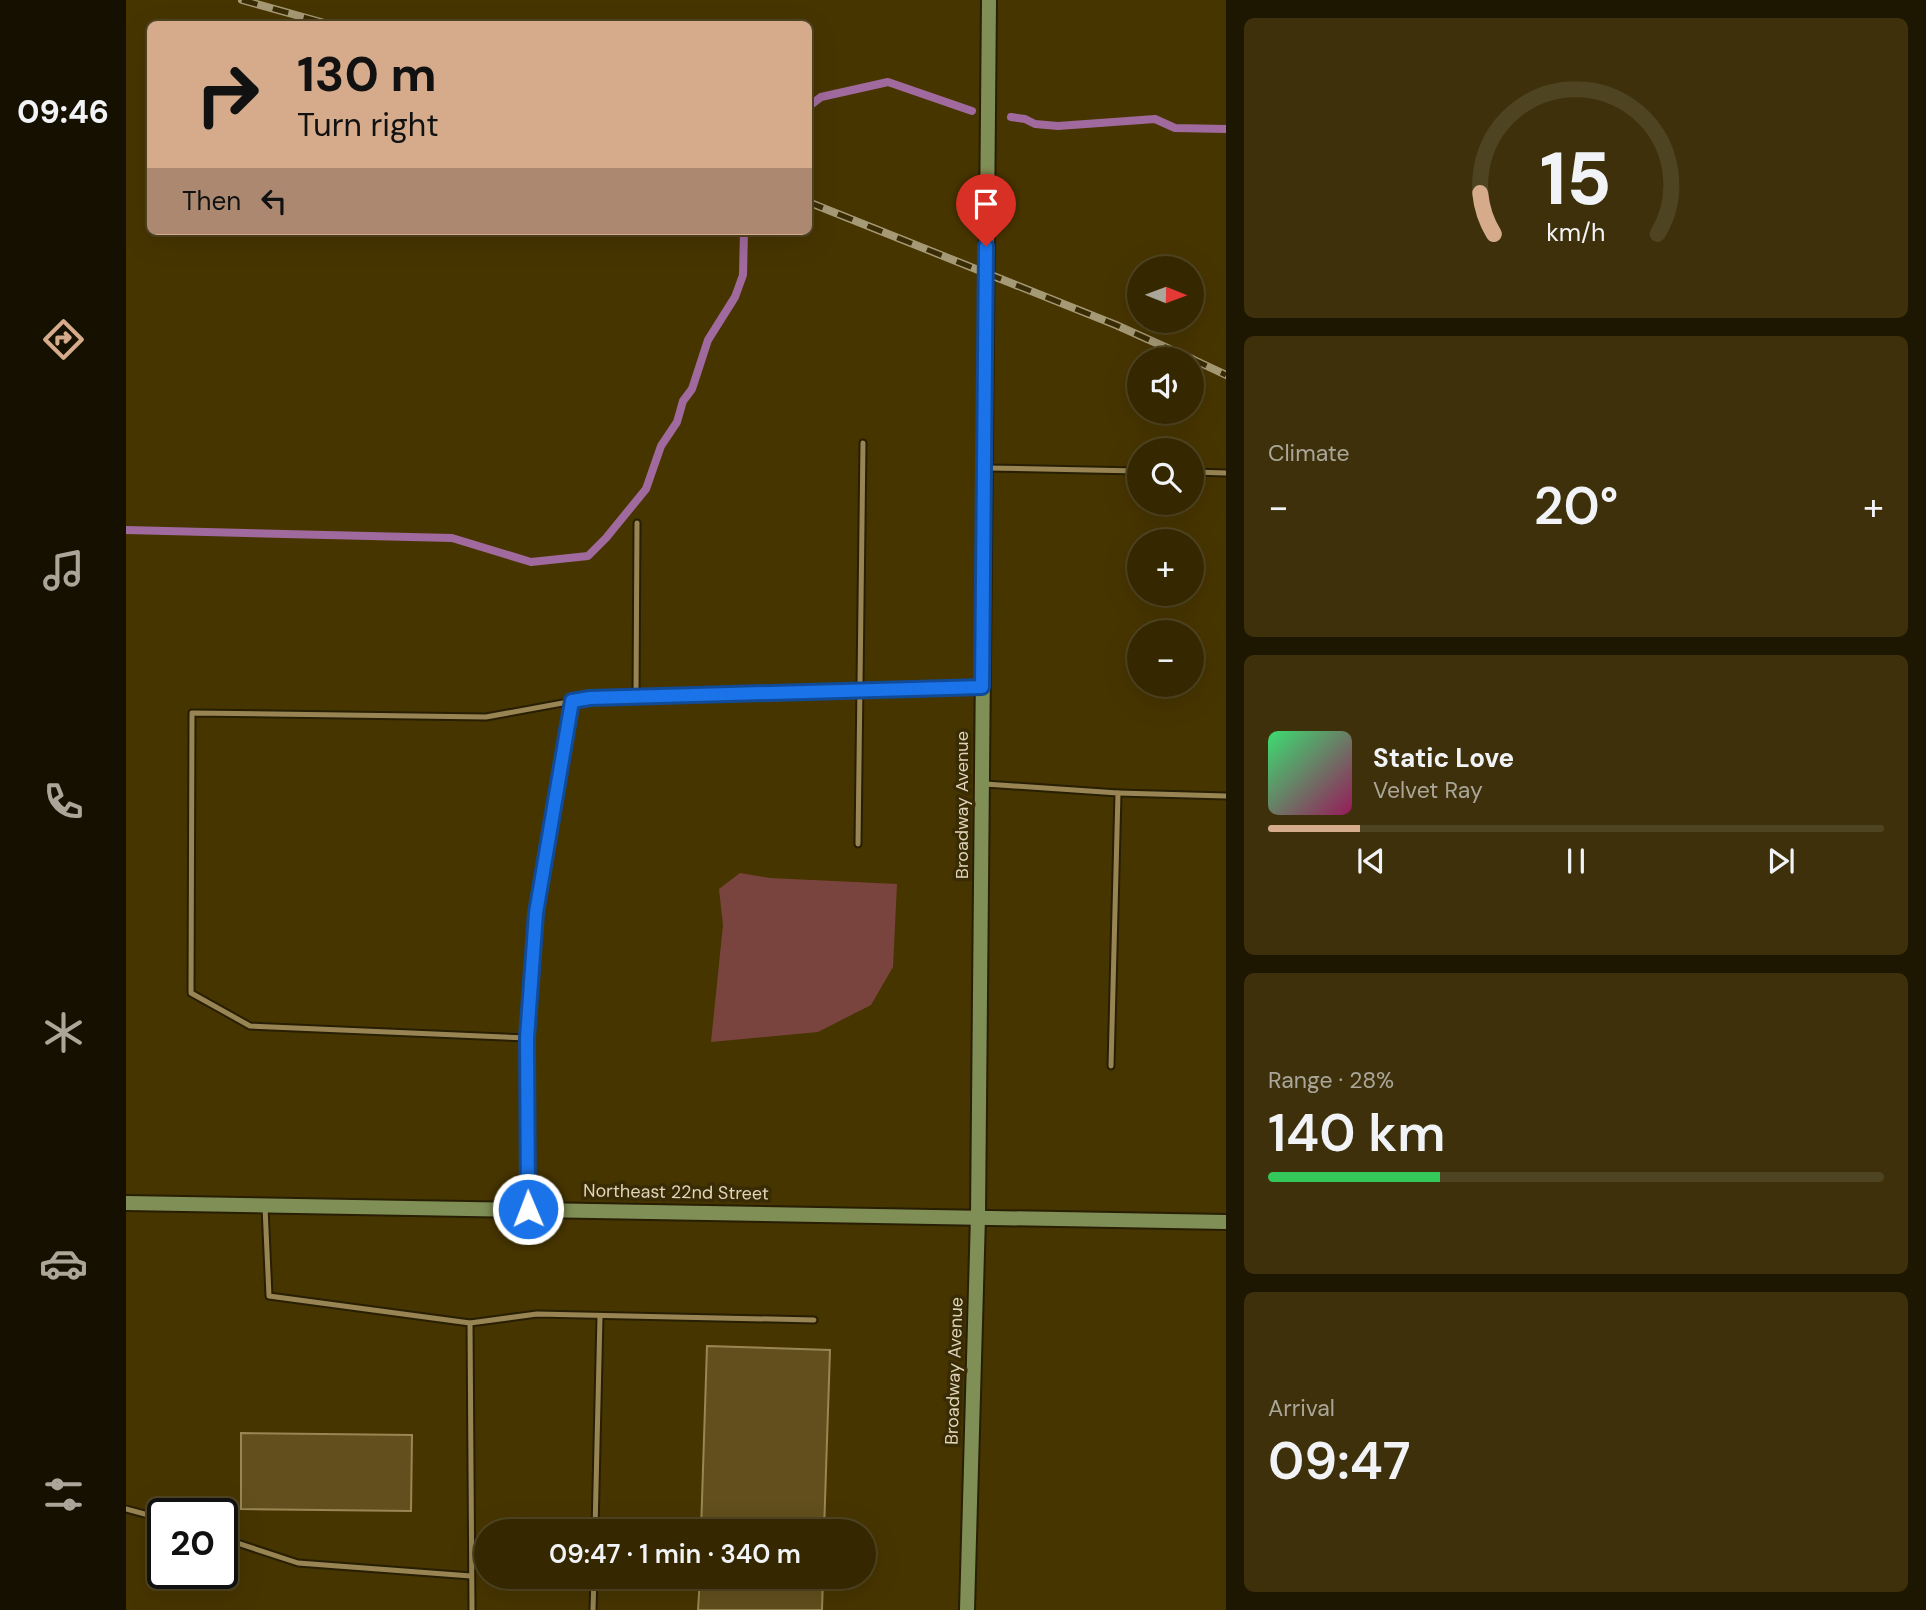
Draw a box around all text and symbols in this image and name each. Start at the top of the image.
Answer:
text: 130 m [297,42,437,106]
icon: right [182,49,273,140]
text: 09:46 [17,91,109,133]
text: Turn right [297,104,439,146]
text: 15 [1540,133,1612,228]
pin [956,174,1016,246]
icon: left [255,182,293,220]
text: Then [182,184,241,218]
icon: arrive [967,185,1005,223]
text: km/h [1546,216,1606,249]
north arrow [1127,256,1204,332]
map controls [1127,256,1204,697]
icon: directions [39,315,88,364]
button: sound [1127,347,1204,424]
button: search [1127,438,1204,515]
text: Climate [1268,438,1350,468]
text: 20° [1534,472,1618,540]
text: − [1268,482,1289,532]
text: + [1863,482,1884,532]
button: + [1127,529,1204,606]
icon: music [39,546,88,595]
button: − [1127,620,1204,697]
street label: Broadway Avenue [950,731,974,879]
text: Static Love [1373,741,1514,775]
text: Velvet Ray [1373,775,1483,805]
icon: phone [39,777,88,826]
icon: previous [1352,842,1390,880]
icon: pause [1557,842,1595,880]
icon: next [1762,842,1800,880]
icon: climate [39,1008,88,1057]
text: Range · 28% [1268,1065,1394,1095]
text: 140 km [1268,1099,1445,1167]
position arrow [491,1172,565,1246]
street label: Northeast 22nd Street [583,1178,769,1206]
icon: car [39,1239,88,1288]
street label: Broadway Avenue [939,1297,969,1445]
text: Arrival [1268,1393,1335,1423]
text: 09:47 [1268,1427,1411,1495]
icon: filters [39,1470,88,1519]
speed limit sign: 20 [147,1498,238,1589]
text: 09:47 · 1 min · 340 m [549,1537,801,1571]

